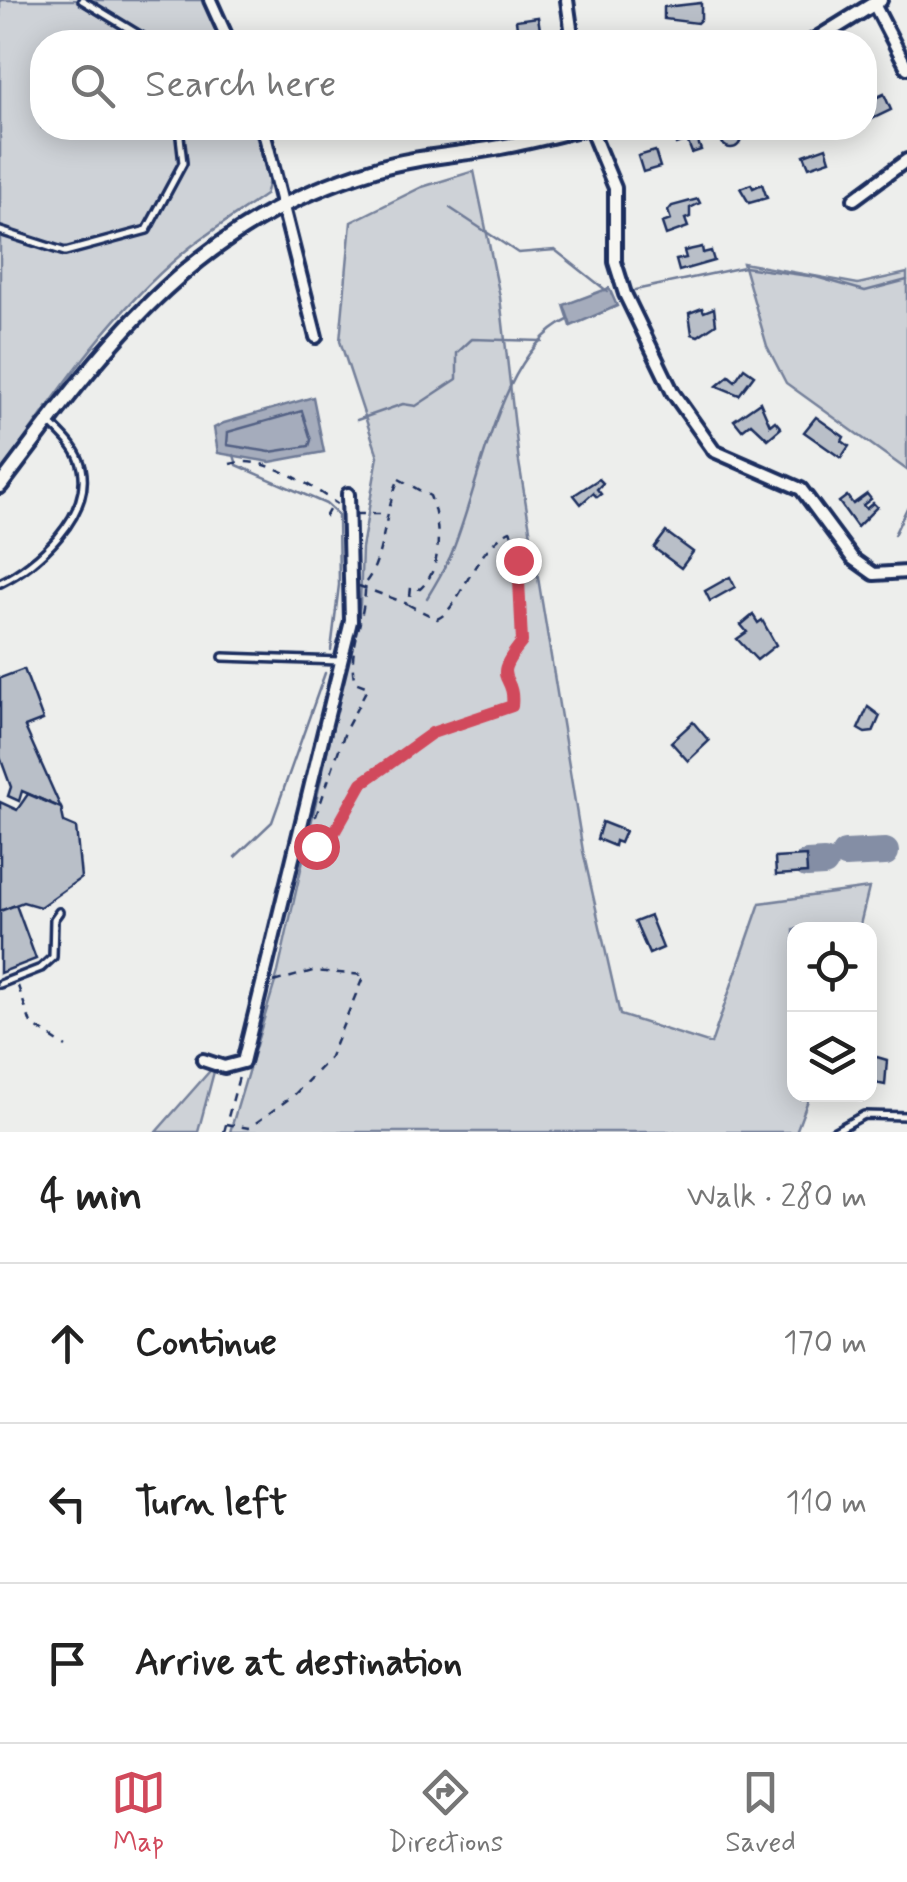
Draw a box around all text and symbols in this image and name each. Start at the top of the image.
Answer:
search box [30,30,877,140]
icon: search [65,58,120,113]
text: Search here [145,61,336,110]
route end [496,538,542,584]
route start [294,824,340,870]
map controls [787,922,877,1102]
button: locate [787,922,877,1012]
button: layers [787,1012,877,1102]
text: 4 min [40,1170,142,1225]
text: Walk · 280 m [687,1176,867,1218]
icon: ahead [40,1316,95,1371]
text: Continue [135,1319,277,1368]
text: 170 m [783,1322,867,1364]
icon: left [40,1476,95,1531]
text: Turn left [135,1479,287,1528]
text: 110 m [786,1482,867,1524]
icon: arrive [40,1636,95,1691]
text: Arrive at destination [135,1639,462,1688]
tab: Map [111,1765,166,1862]
tab: Directions [388,1765,503,1862]
tab: Saved [725,1765,796,1862]

